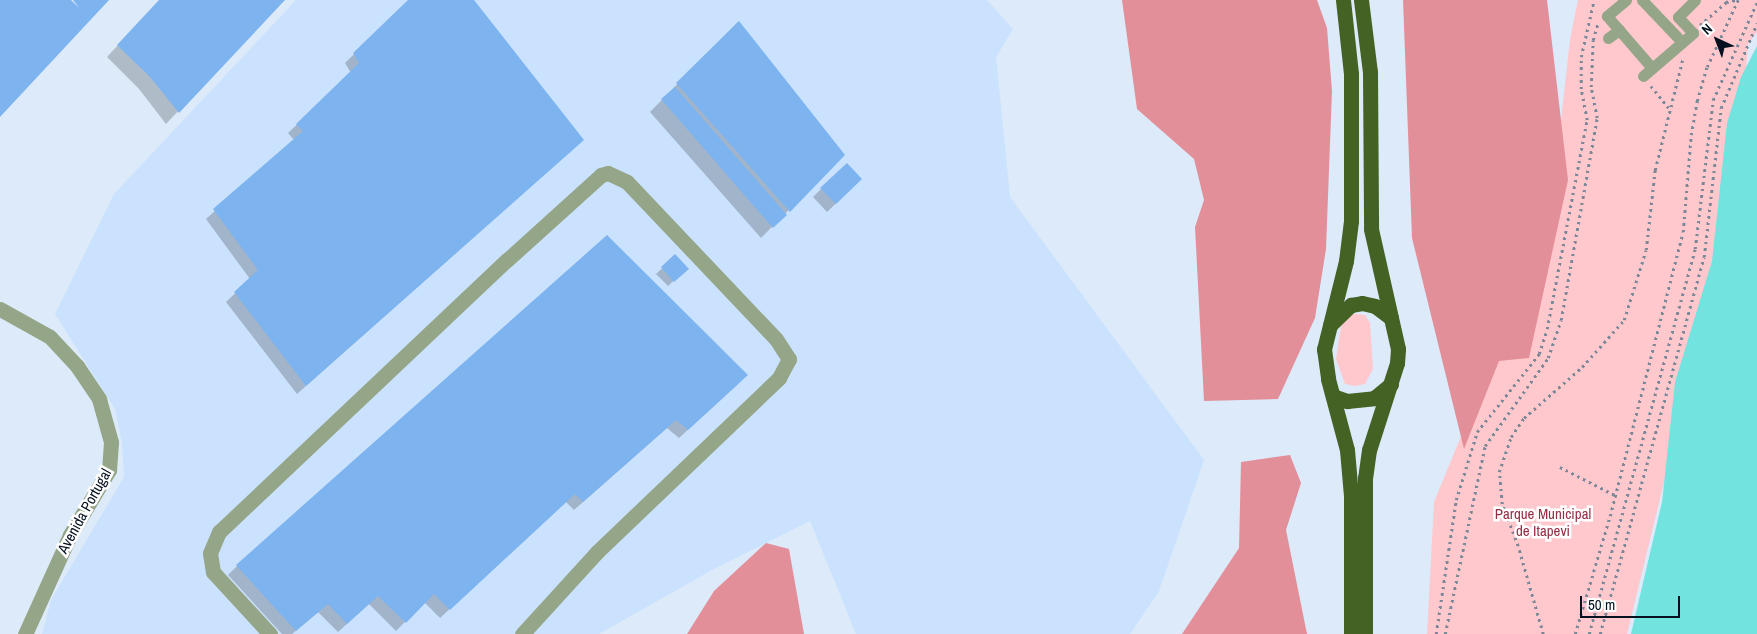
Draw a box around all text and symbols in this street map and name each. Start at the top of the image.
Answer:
north arrow [1692,15,1742,65]
text: N [1698,20,1716,38]
street label: Avenida Portugal [53,465,115,557]
park label: Parque Municipal de Itapevi [1495,504,1591,539]
scale bar [1582,586,1682,618]
text: 50 m [1588,594,1615,615]

